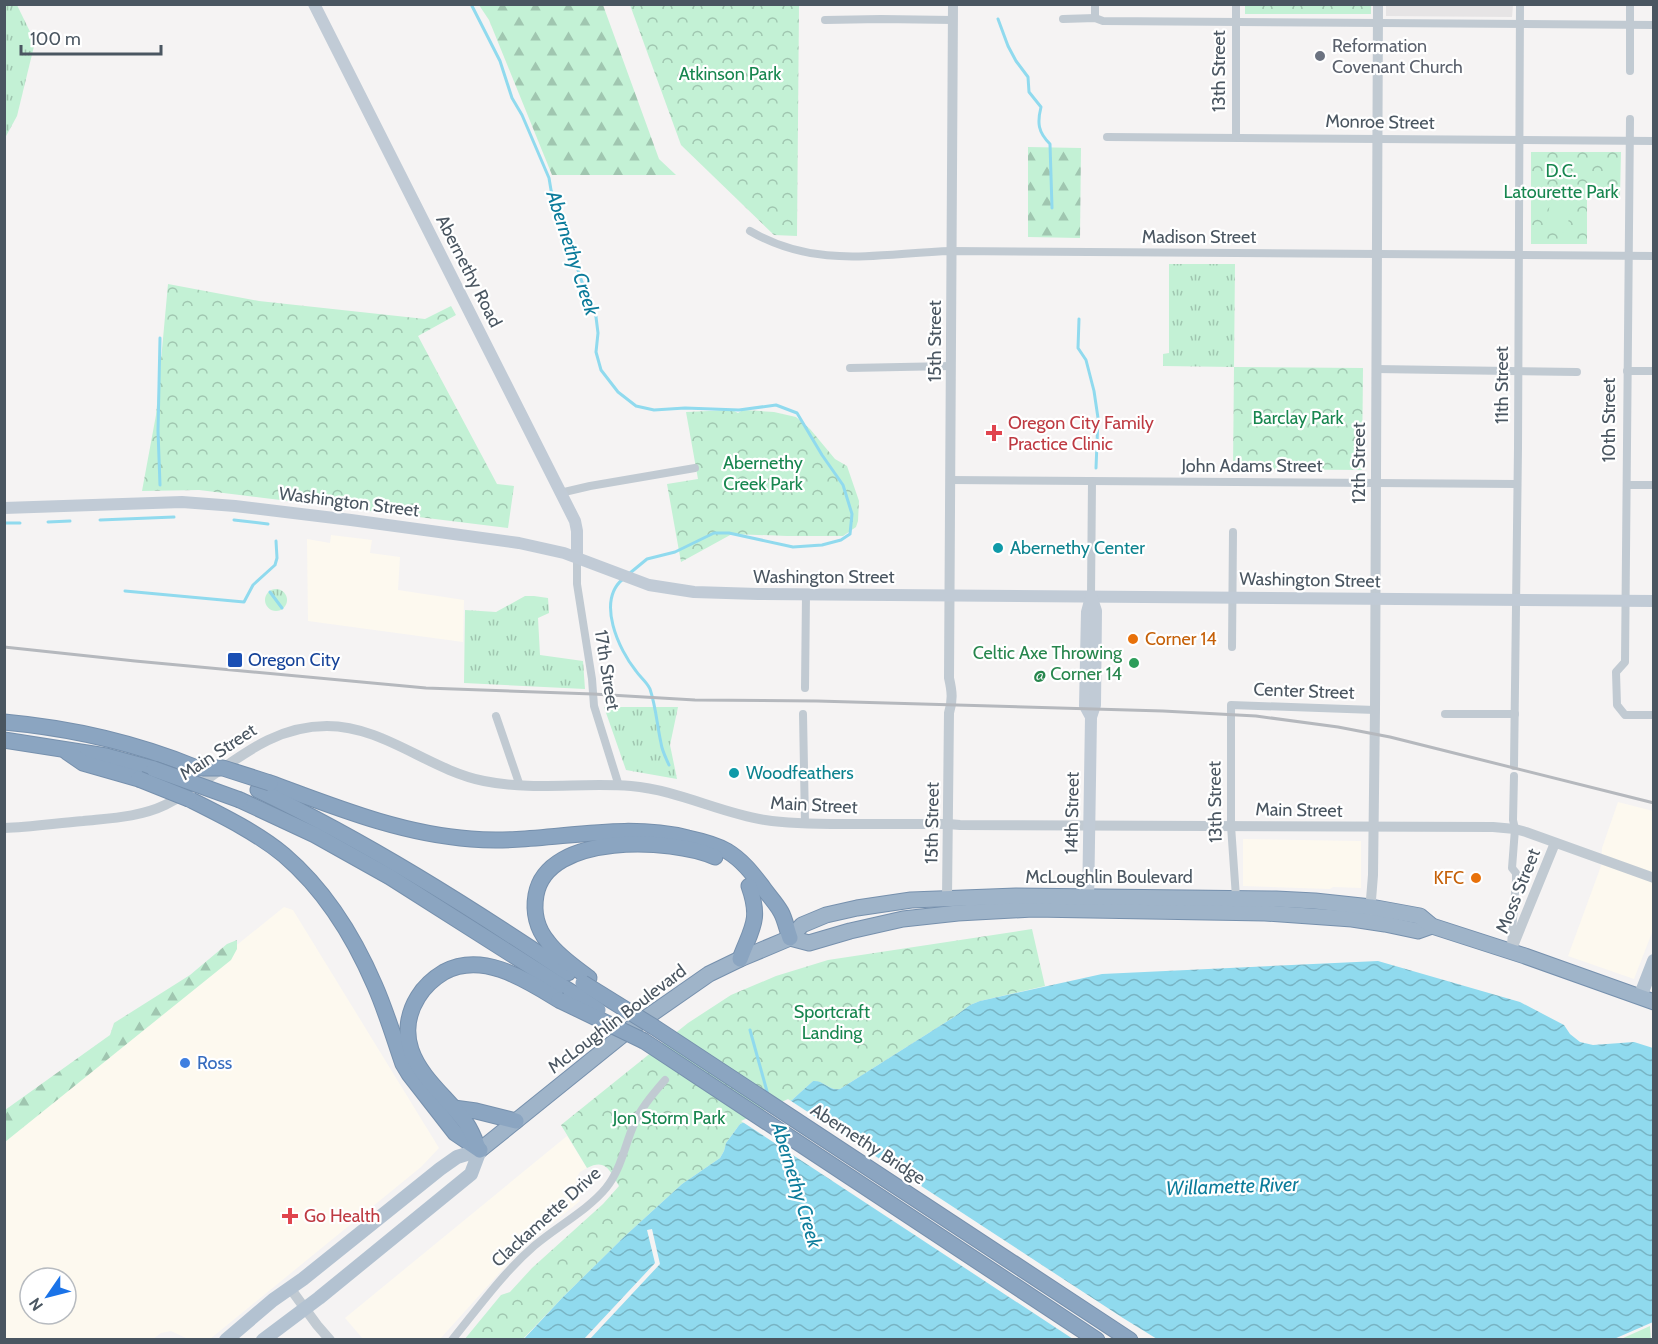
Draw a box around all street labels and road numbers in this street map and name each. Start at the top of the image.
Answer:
street label: 13th Street [1208,30,1230,112]
street label: Monroe Street [1325,110,1435,134]
street label: Abernethy Road [431,211,507,331]
street label: Madison Street [1142,226,1256,248]
street label: 15th Street [924,300,946,382]
street label: 11th Street [1491,346,1513,424]
street label: 10th Street [1598,378,1620,462]
street label: 12th Street [1348,422,1370,504]
street label: John Adams Street [1180,455,1323,477]
street label: Washington Street [278,482,420,522]
street label: Washington Street [753,566,895,588]
street label: Washington Street [1239,568,1381,592]
street label: 17th Street [590,628,624,712]
street label: Center Street [1253,678,1355,704]
street label: Main Street [175,719,261,785]
street label: 13th Street [1203,761,1227,843]
street label: 14th Street [1060,772,1084,854]
street label: 15th Street [920,782,944,864]
street label: Main Street [770,792,858,818]
street label: Main Street [1255,798,1343,822]
street label: Moss Street [1491,845,1545,937]
street label: McLoughlin Boulevard [1025,866,1193,888]
street label: McLoughlin Boulevard [543,960,691,1078]
street label: Abernethy Bridge [807,1099,929,1189]
street label: Clackamette Drive [487,1162,605,1272]

